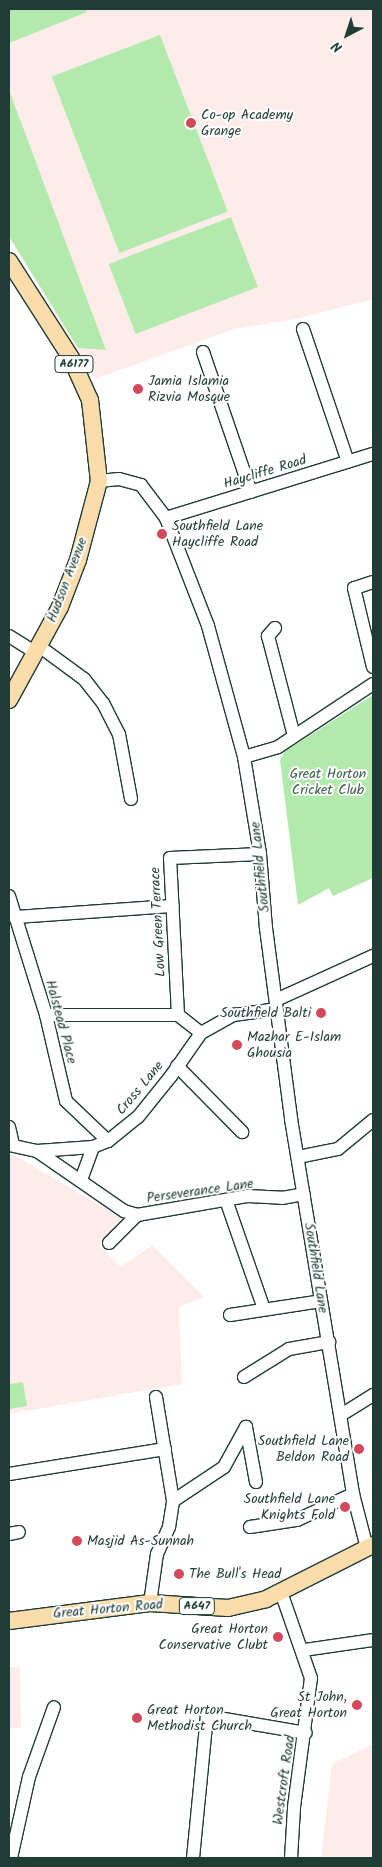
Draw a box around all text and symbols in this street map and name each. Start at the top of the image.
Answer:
north arrow [322,10,372,60]
text: N [327,35,348,58]
place label: Co-op Academy Grange [201,107,293,140]
marker: Co-op Academy Grange [185,117,197,129]
road number: A6177 [54,354,94,374]
place label: Jamia Islamia Rizvia Mosque [148,373,230,406]
marker: Jamia Islamia Rizvia Mosque [132,383,144,395]
street label: Haycliffe Road [221,451,309,493]
place label: Southfield Lane Haycliffe Road [172,518,263,550]
marker: Southfield Lane Haycliffe Road [156,528,168,540]
street label: Hudson Avenue [43,535,91,625]
park label: Great Horton Cricket Club [290,766,366,799]
street label: Southfield Lane [247,821,273,913]
street label: Low Green Terrace [147,867,169,977]
street label: Halstead Place [42,978,80,1066]
place label: Southfield Balti [220,1005,311,1021]
marker: Southfield Balti [315,1007,327,1019]
place label: Mazhar E-Islam Ghousia [247,1029,341,1062]
marker: Mazhar E-Islam Ghousia [231,1039,243,1051]
street label: Cross Lane [113,1058,167,1118]
street label: Perseverance Lane [145,1175,255,1207]
street label: Southfield Lane [301,1222,331,1314]
place label: Southfield Lane Beldon Road [258,1433,349,1465]
marker: Southfield Lane Beldon Road [353,1443,365,1455]
place label: Southfield Lane Knights Fold [244,1491,335,1524]
marker: Southfield Lane Knights Fold [339,1501,351,1513]
place label: Masjid As-Sunnah [87,1533,194,1549]
marker: Masjid As-Sunnah [71,1535,83,1547]
place label: The Bull's Head [189,1566,281,1582]
marker: The Bull's Head [173,1568,185,1580]
street label: Great Horton Road [52,1596,164,1622]
road number: A647 [178,1596,216,1615]
place label: Great Horton Conservative Clubt [159,1621,268,1654]
marker: Great Horton Conservative Clubt [272,1631,284,1643]
place label: St John, Great Horton [270,1689,347,1721]
marker: St John, Great Horton [351,1699,363,1711]
place label: Great Horton Methodist Church [147,1702,252,1734]
marker: Great Horton Methodist Church [131,1712,143,1724]
street label: Westcroft Road [269,1734,299,1826]

